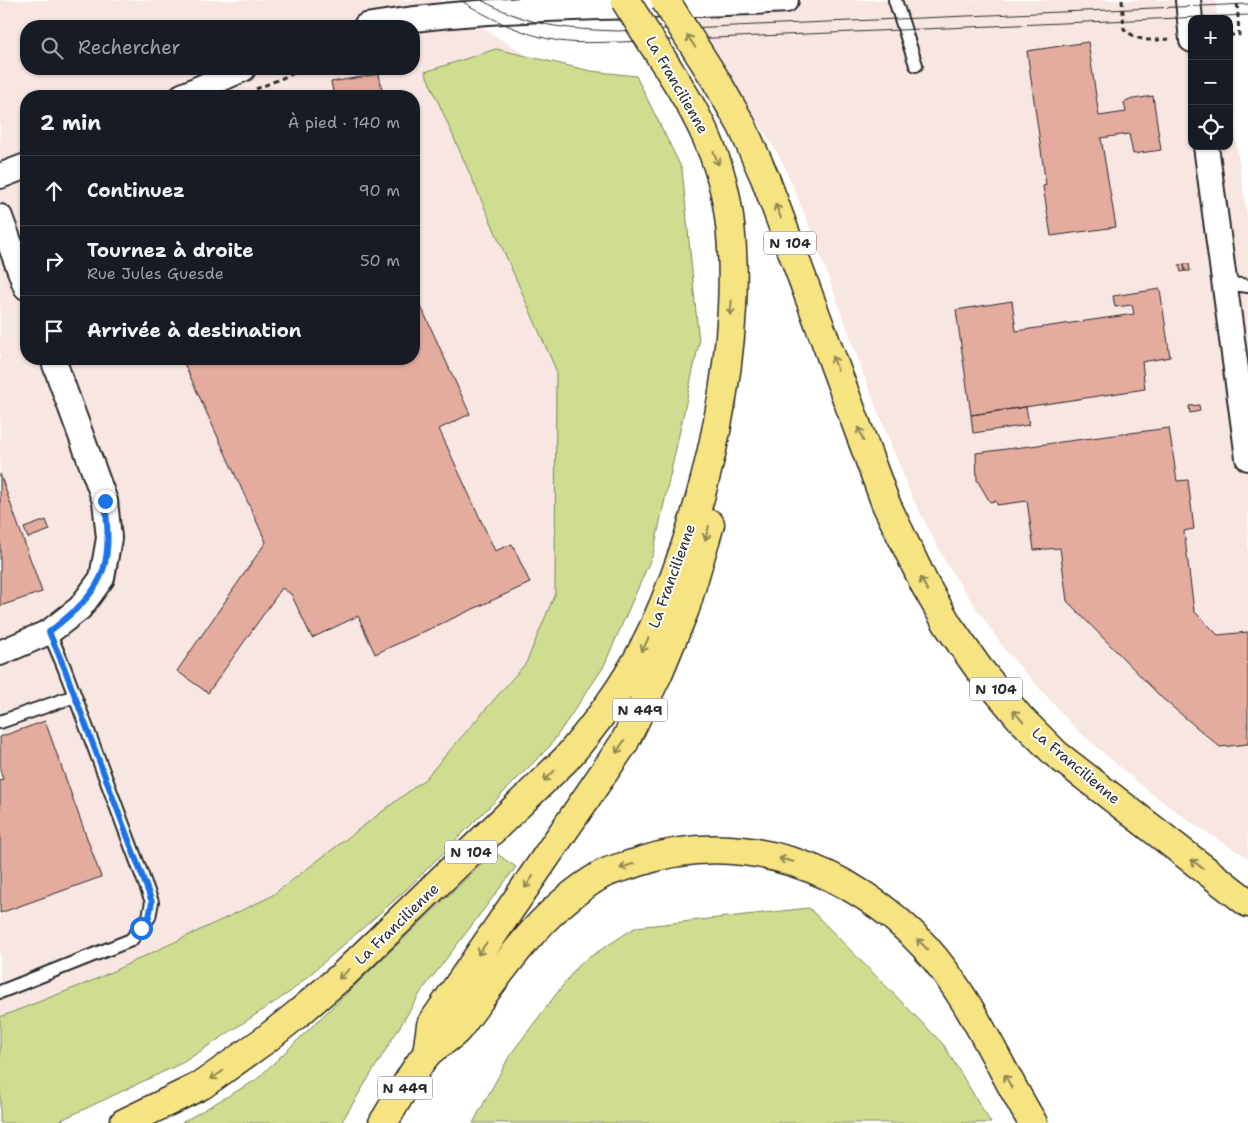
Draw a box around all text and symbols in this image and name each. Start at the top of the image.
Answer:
map controls [1188,15,1233,150]
button: + [1188,15,1233,60]
search box [20,20,420,75]
street label: La Francilienne [641,33,713,137]
icon: search [38,34,66,62]
one-way arrow [686,34,696,48]
text: Rechercher [78,35,181,60]
button: − [1188,60,1233,105]
button: locate [1188,105,1233,150]
text: 2 min [40,109,101,137]
text: À pied · 140 m [288,112,400,133]
one-way arrow [711,150,721,166]
icon: ahead [40,177,68,205]
text: Continuez [87,178,185,203]
text: 90 m [359,180,400,201]
one-way arrow [773,204,782,219]
road number: N 104 [764,232,816,254]
text: Tournez à droite [87,238,254,263]
icon: right [40,247,68,275]
text: 50 m [360,250,400,271]
text: Rue Jules Guesde [87,263,224,284]
one-way arrow [727,300,736,316]
icon: arrive [40,317,68,345]
text: Arrivée à destination [87,318,301,343]
one-way arrow [830,356,840,371]
one-way arrow [856,426,866,442]
route end [94,490,117,513]
street label: La Francilienne [644,521,700,631]
one-way arrow [702,524,712,540]
one-way arrow [919,576,929,591]
one-way arrow [640,638,650,653]
road number: N 104 [970,678,1022,701]
road number: N 449 [612,698,668,722]
one-way arrow [1013,709,1024,722]
street label: La Francilienne [1028,723,1124,809]
one-way arrow [615,740,625,754]
one-way arrow [543,770,555,782]
road number: N 104 [445,840,497,864]
one-way arrow [778,855,794,864]
one-way arrow [1190,859,1204,869]
one-way arrow [619,862,635,871]
one-way arrow [524,875,534,889]
street label: La Francilienne [351,879,443,969]
route start [130,917,153,940]
one-way arrow [916,938,928,951]
one-way arrow [477,942,487,956]
one-way arrow [338,968,351,980]
one-way arrow [210,1069,224,1080]
one-way arrow [1003,1074,1013,1089]
road number: N 449 [378,1076,432,1100]

